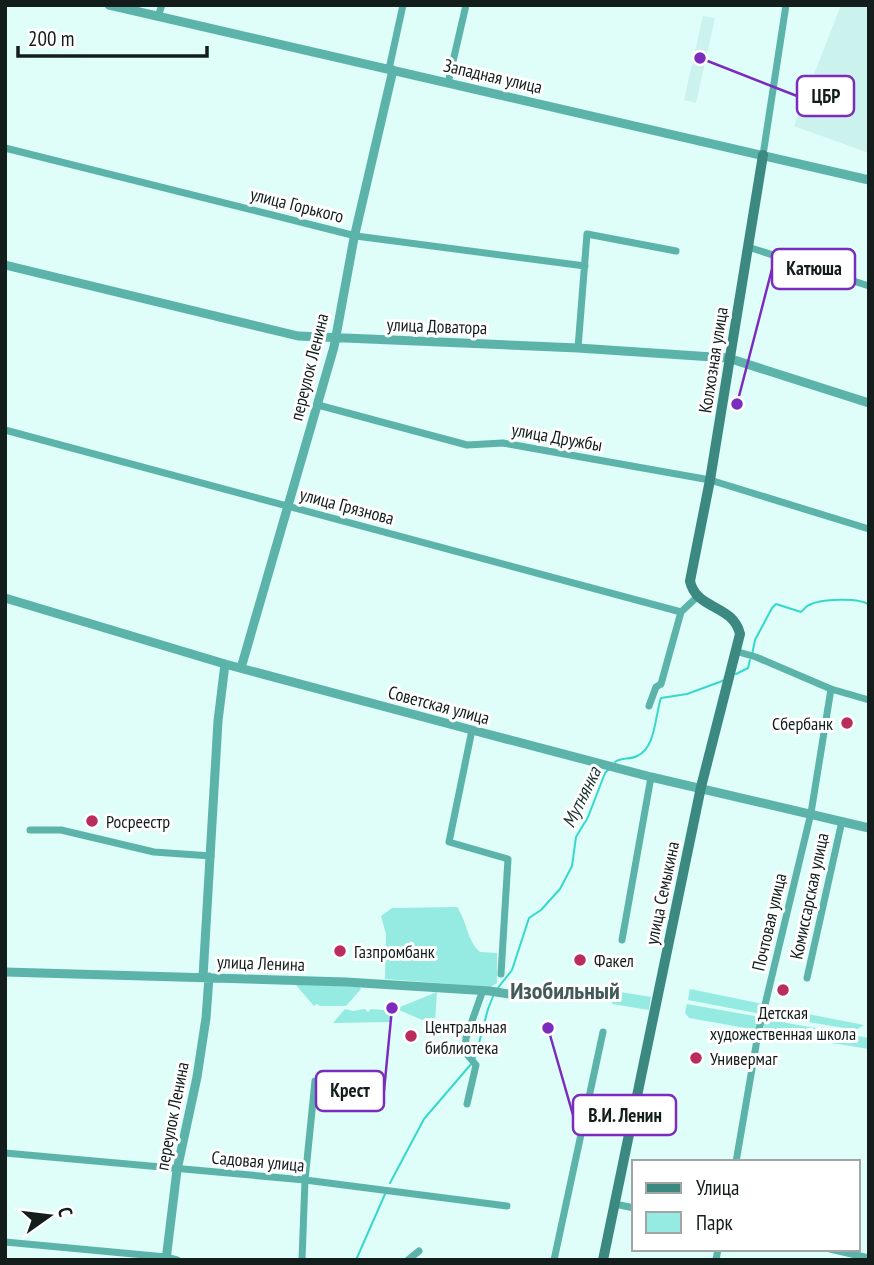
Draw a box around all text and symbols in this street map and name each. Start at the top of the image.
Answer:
scale bar [18,14,206,58]
text: 200 m [28,25,74,52]
street label: Западная улица [441,53,545,99]
callout: ЦБР [797,76,854,116]
text: ЦБР [812,84,840,108]
street label: улица Горького [248,182,346,228]
callout: Катюша [772,249,855,289]
text: Катюша [786,256,842,280]
street label: Колхозная улица [693,305,733,415]
street label: переулок Ленина [285,311,333,423]
street label: улица Доватора [386,313,488,339]
street label: улица Дружбы [510,418,604,456]
street label: улица Грязнова [297,482,397,530]
street label: Советская улица [386,680,492,730]
place label: Сбербанк [772,712,833,735]
marker: Сбербанк [839,715,855,731]
water label: Мутнянка [556,762,606,831]
place label: Росреестр [106,810,170,833]
marker: Росреестр [84,813,100,829]
street label: Комиссарская улица [784,831,834,961]
street label: улица Семыкина [640,839,684,947]
street label: Почтовая улица [747,871,791,973]
place label: Газпромбанк [354,940,435,963]
marker: Газпромбанк [332,943,348,959]
place label: Факел [594,949,634,972]
street label: улица Ленина [217,950,305,976]
marker: Факел [572,952,588,968]
district label: Изобильный [510,975,620,1006]
marker: Детская художественная школа [775,982,791,998]
place label: Детская художественная школа [710,1001,856,1045]
place label: Центральная библиотека [425,1015,507,1059]
marker: Центральная библиотека [403,1028,419,1044]
place label: Универмаг [710,1047,778,1070]
marker: Универмаг [688,1050,704,1066]
street label: переулок Ленина [150,1060,194,1172]
callout: Крест [316,1071,384,1111]
text: Крест [330,1078,370,1102]
callout: В.И. Ленин [573,1095,676,1135]
text: В.И. Ленин [588,1103,662,1127]
street label: Садовая улица [211,1145,305,1177]
legend [632,1160,860,1251]
text: Улица [696,1174,739,1201]
north arrow [14,1181,84,1251]
text: С [53,1205,78,1219]
text: Парк [696,1209,733,1236]

